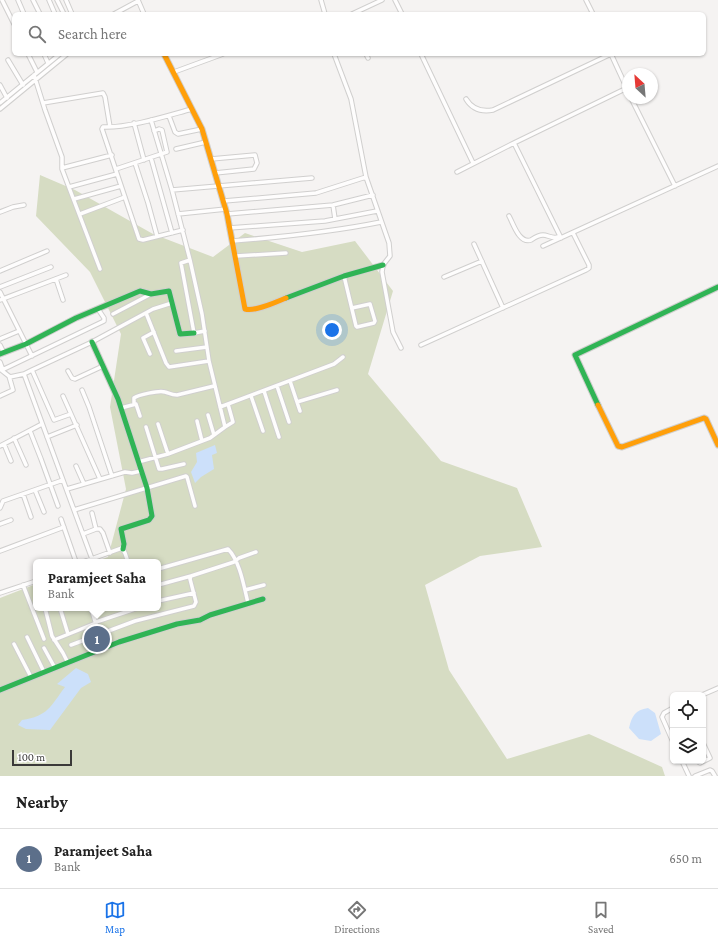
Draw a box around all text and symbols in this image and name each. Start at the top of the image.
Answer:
search box [12,12,706,56]
icon: search [26,23,48,45]
text: Search here [58,26,127,42]
north arrow [622,68,658,104]
your location [322,320,342,340]
popup [33,559,161,611]
text: Paramjeet Saha [48,570,146,586]
text: Bank [48,586,74,601]
pin: 1 [84,624,110,654]
map controls [670,692,706,764]
button: locate [670,692,706,728]
button: layers [670,728,706,764]
scale bar [12,748,72,767]
text: 100 m [18,751,45,763]
text: Nearby [16,793,68,812]
text: Paramjeet Saha [54,843,152,859]
text: 1 [27,851,31,866]
text: 650 m [669,851,702,866]
text: Bank [54,859,80,874]
tab: Map [104,899,126,935]
tab: Directions [334,899,380,935]
tab: Saved [588,899,614,935]

